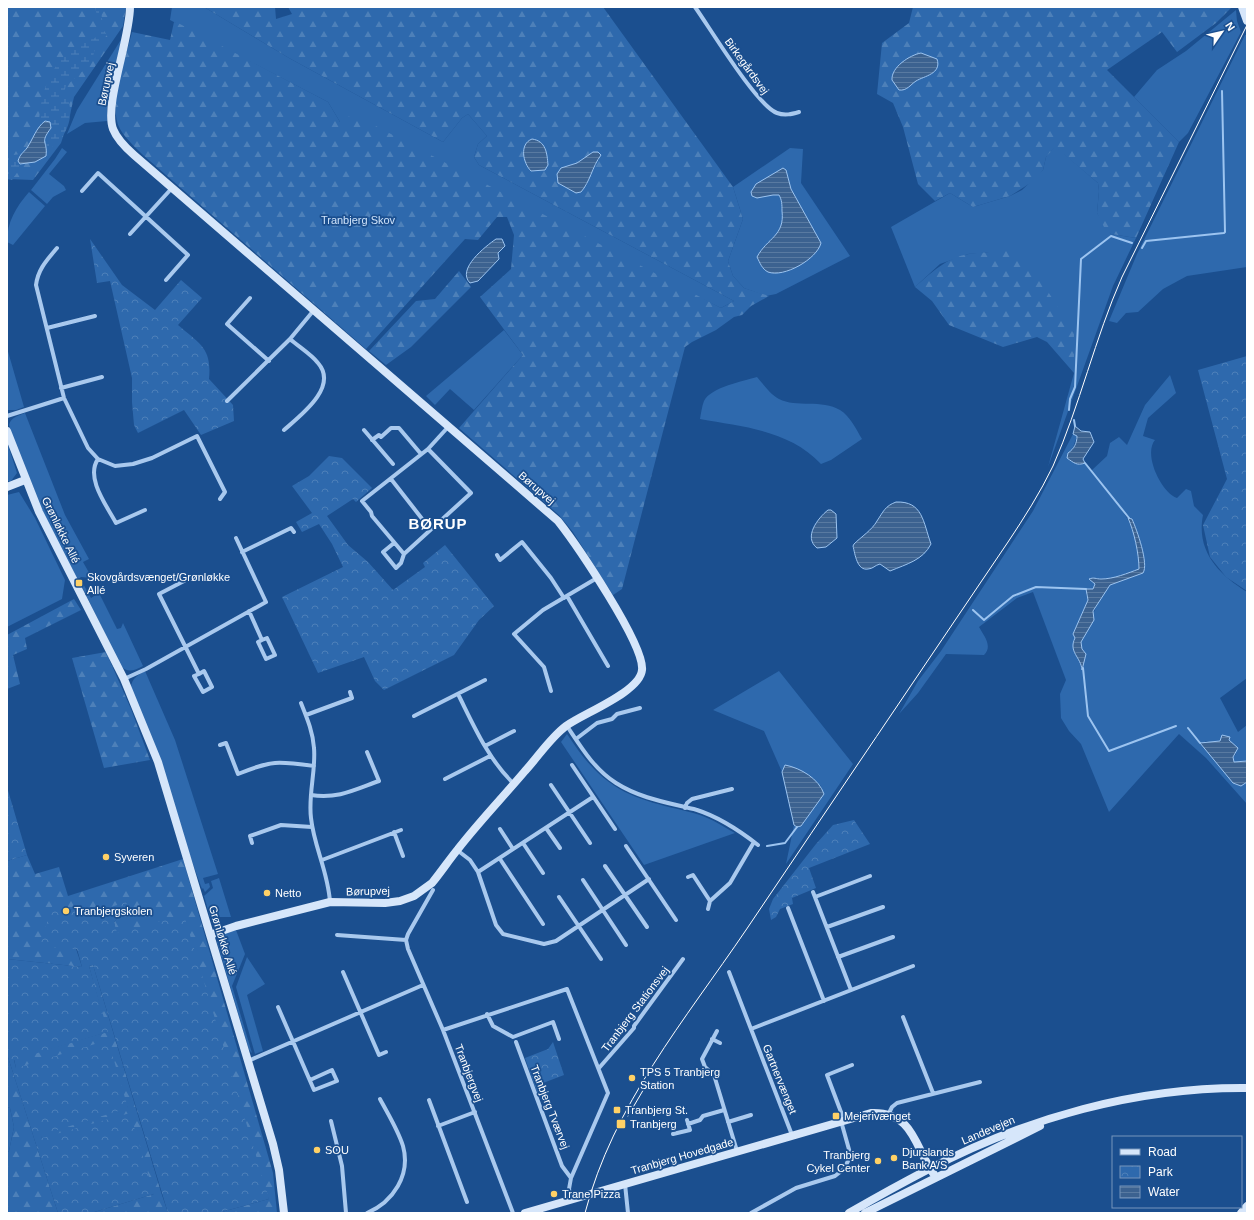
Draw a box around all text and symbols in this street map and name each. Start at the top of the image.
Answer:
north arrow [1202,12,1242,52]
text: N [1223,20,1238,33]
street label: Birkegårdsvej [723,36,771,96]
street label: Børupvej [96,61,116,107]
park label: Tranbjerg Skov [321,214,396,226]
street label: Børupvej [516,469,558,507]
street label: Grønløkke Allé [40,495,82,565]
district label: BØRUP [408,515,468,532]
place label: Skovgårdsvænget/Grønløkke Allé [87,571,230,596]
marker: Skovgårdsvænget/Grønløkke Allé [74,578,84,588]
place label: Syveren [114,851,154,863]
marker: Syveren [101,852,111,862]
street label: Børupvej [346,885,390,897]
place label: Netto [275,887,301,899]
marker: Netto [262,888,272,898]
street label: Grønløkke Allé [207,904,239,976]
place label: Tranbjergskolen [74,905,152,917]
marker: Tranbjergskolen [61,906,71,916]
street label: Tranbjerg Stationsvej [599,964,671,1054]
street label: Tranbjergvej [453,1042,485,1104]
street label: Gartnervænget [761,1042,799,1116]
street label: Tranbjerg Tværvej [528,1063,572,1151]
place label: TPS 5 Tranbjerg Station [640,1066,720,1091]
marker: TPS 5 Tranbjerg Station [627,1073,637,1083]
place label: Tranbjerg St. [625,1104,688,1116]
marker: Tranbjerg St. [612,1105,622,1115]
place label: Mejerivænget [844,1110,911,1122]
marker: Mejerivænget [831,1111,841,1121]
street label: Landevejen [959,1113,1017,1147]
marker: Tranbjerg [615,1118,627,1130]
place label: Tranbjerg [630,1118,677,1130]
street label: Tranbjerg Hovedgade [629,1136,735,1176]
legend [1112,1136,1242,1208]
place label: SOU [325,1144,349,1156]
marker: SOU [312,1145,322,1155]
text: Road [1148,1145,1177,1159]
place label: Djurslands Bank A/S [902,1146,954,1171]
place label: Tranbjerg Cykel Center [806,1149,870,1174]
marker: Djurslands Bank A/S [889,1153,899,1163]
marker: Tranbjerg Cykel Center [873,1156,883,1166]
text: Park [1148,1165,1174,1179]
text: Water [1148,1185,1180,1199]
place label: Trane Pizza [562,1188,621,1200]
marker: Trane Pizza [549,1189,559,1199]

